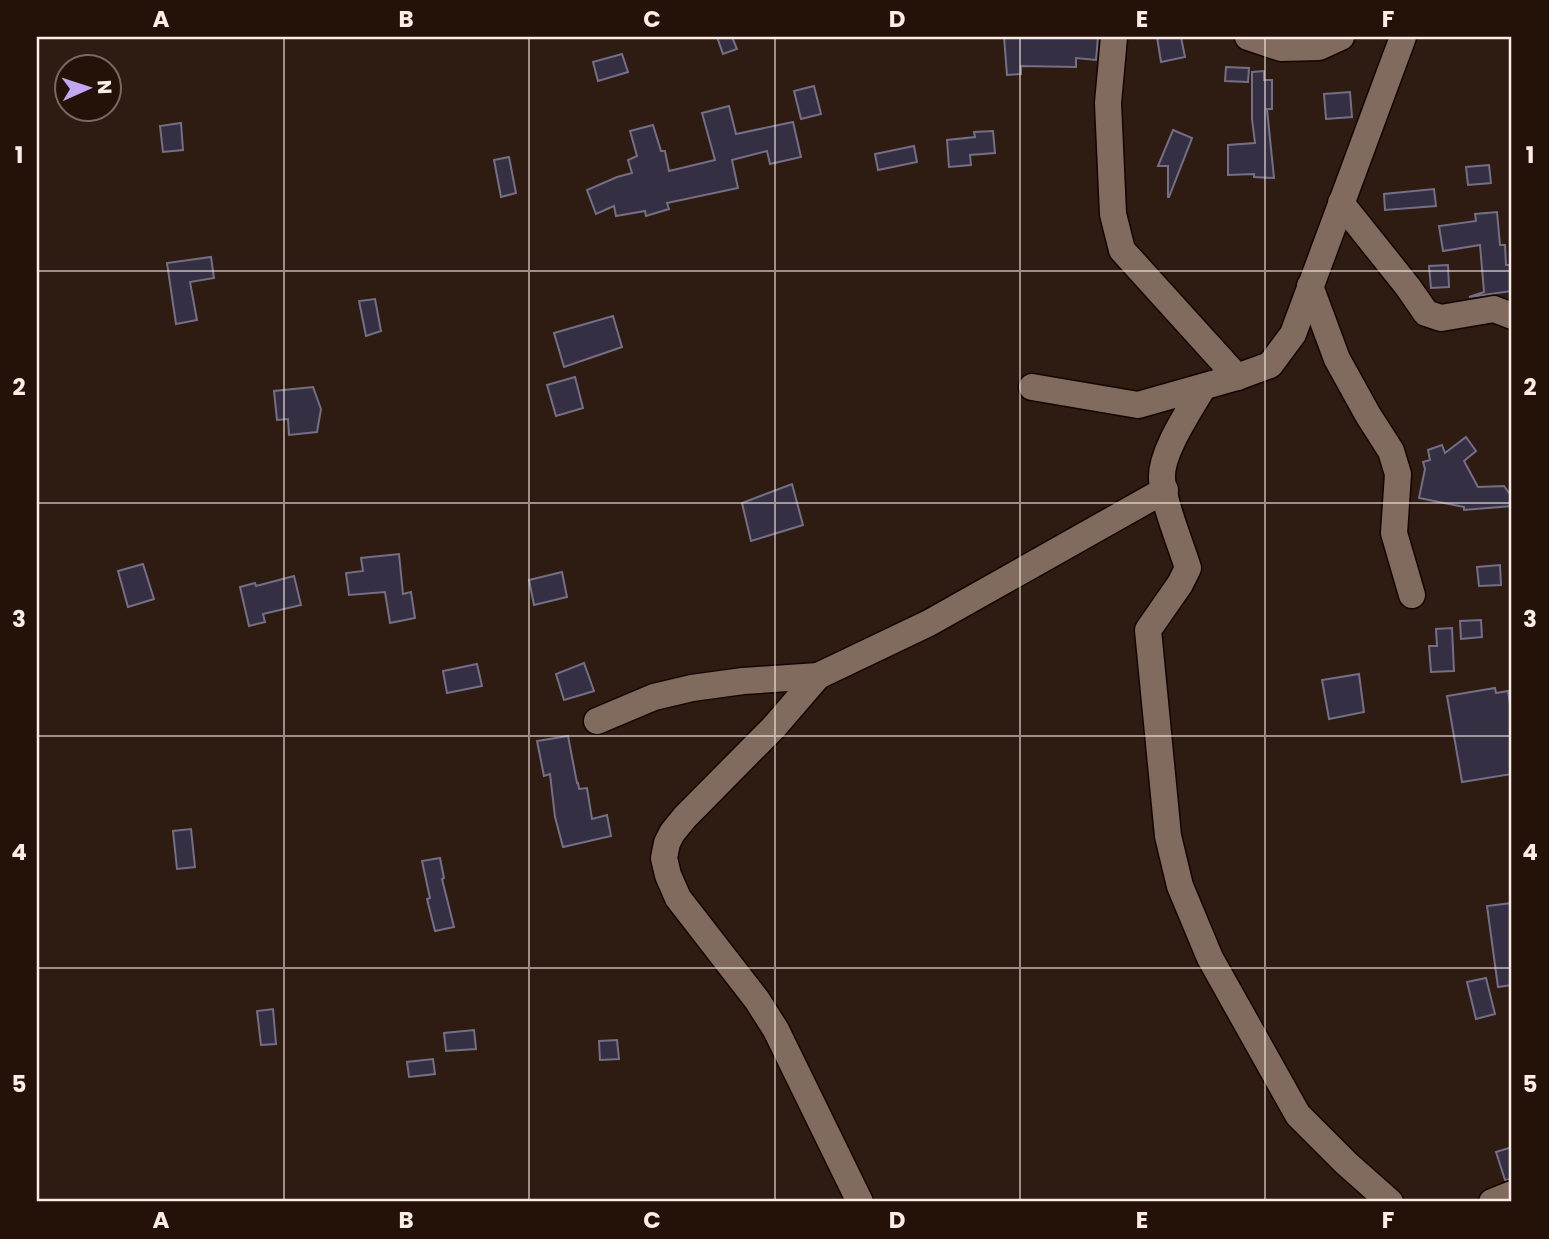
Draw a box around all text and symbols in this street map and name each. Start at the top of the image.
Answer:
text: A [153,3,170,35]
text: B [398,3,414,35]
text: C [643,3,661,35]
text: D [889,3,905,35]
text: E [1136,3,1148,35]
text: F [1382,3,1394,35]
north arrow [52,52,122,122]
text: N [91,79,118,95]
text: 1 [15,139,23,171]
text: 1 [1526,139,1534,171]
text: 2 [12,371,26,403]
text: 2 [1523,371,1537,403]
text: 3 [12,603,26,635]
text: 3 [1523,603,1537,635]
text: 4 [11,836,27,868]
text: 4 [1522,836,1538,868]
text: 5 [12,1068,26,1100]
text: 5 [1523,1068,1537,1100]
text: A [153,1204,170,1236]
text: B [398,1204,414,1236]
text: C [643,1204,661,1236]
text: D [889,1204,905,1236]
text: E [1136,1204,1148,1236]
text: F [1382,1204,1394,1236]

